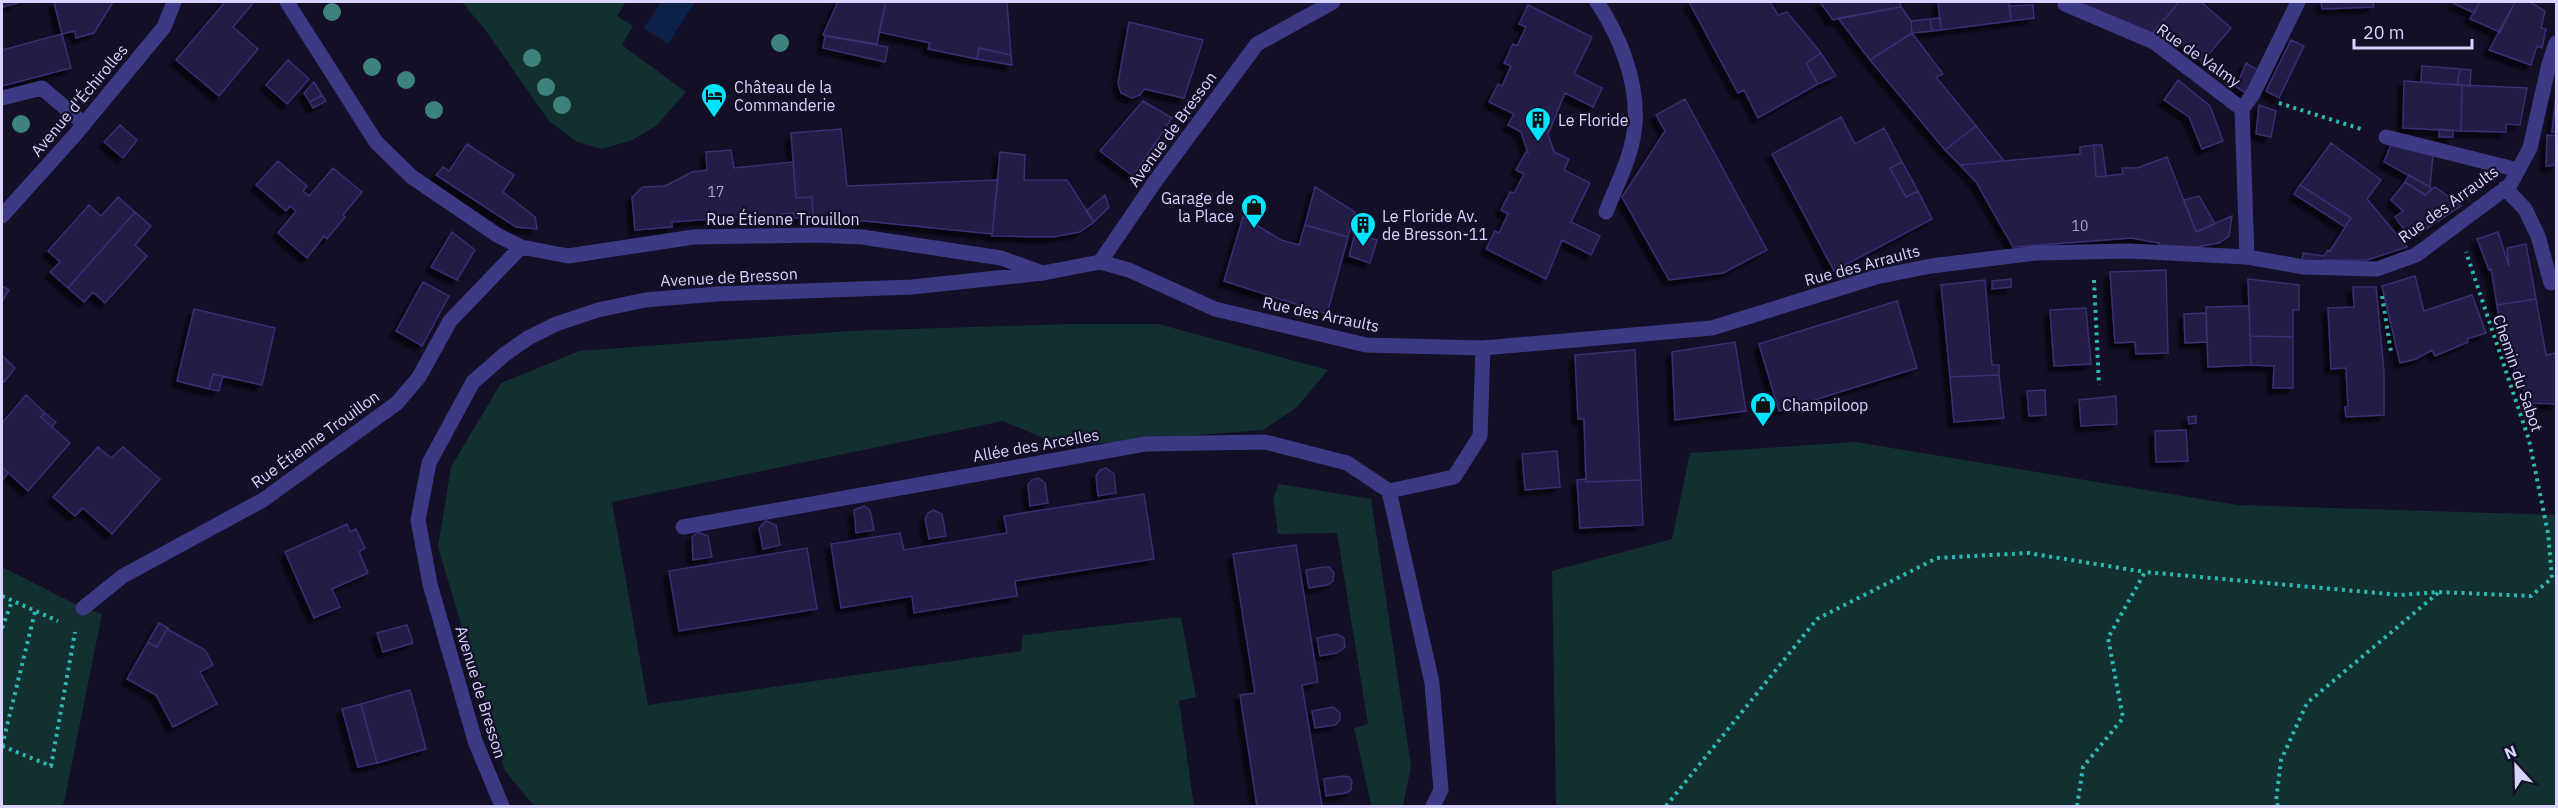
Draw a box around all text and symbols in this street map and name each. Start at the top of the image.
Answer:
scale bar [2354,12,2472,50]
street label: Rue de Valmy [2153,19,2245,91]
text: 20 m [2363,21,2405,44]
street label: Avenue d'Échirolles [25,39,132,160]
street label: Avenue de Bresson [1123,67,1221,191]
place label: Château de la Commanderie [734,77,835,115]
hotel icon: Château de la Commanderie [699,81,729,119]
building icon: Le Floride [1523,105,1553,143]
place label: Le Floride [1558,110,1629,130]
street label: Rue des Arraults [2394,161,2502,247]
house number: 17 [708,183,724,201]
place label: Garage de la Place [1161,188,1234,226]
shop icon: Garage de la Place [1239,192,1269,230]
place label: Le Floride Av. de Bresson-11 [1382,206,1488,244]
street label: Rue Étienne Trouillon [706,208,860,229]
building icon: Le Floride Av. de Bresson-11 [1348,210,1378,248]
house number: 10 [2072,217,2088,235]
street label: Rue des Arraults [1802,240,1922,290]
street label: Avenue de Bresson [660,263,798,291]
street label: Rue des Arraults [1261,292,1381,336]
street label: Chemin du Sabot [2489,312,2547,434]
street label: Rue Étienne Trouillon [247,385,383,492]
shop icon: Champiloop [1748,390,1778,428]
place label: Champiloop [1782,395,1868,415]
street label: Allée des Arcelles [971,424,1101,466]
street label: Avenue de Bresson [451,623,511,761]
north arrow [2486,736,2546,796]
text: N [2501,741,2520,764]

